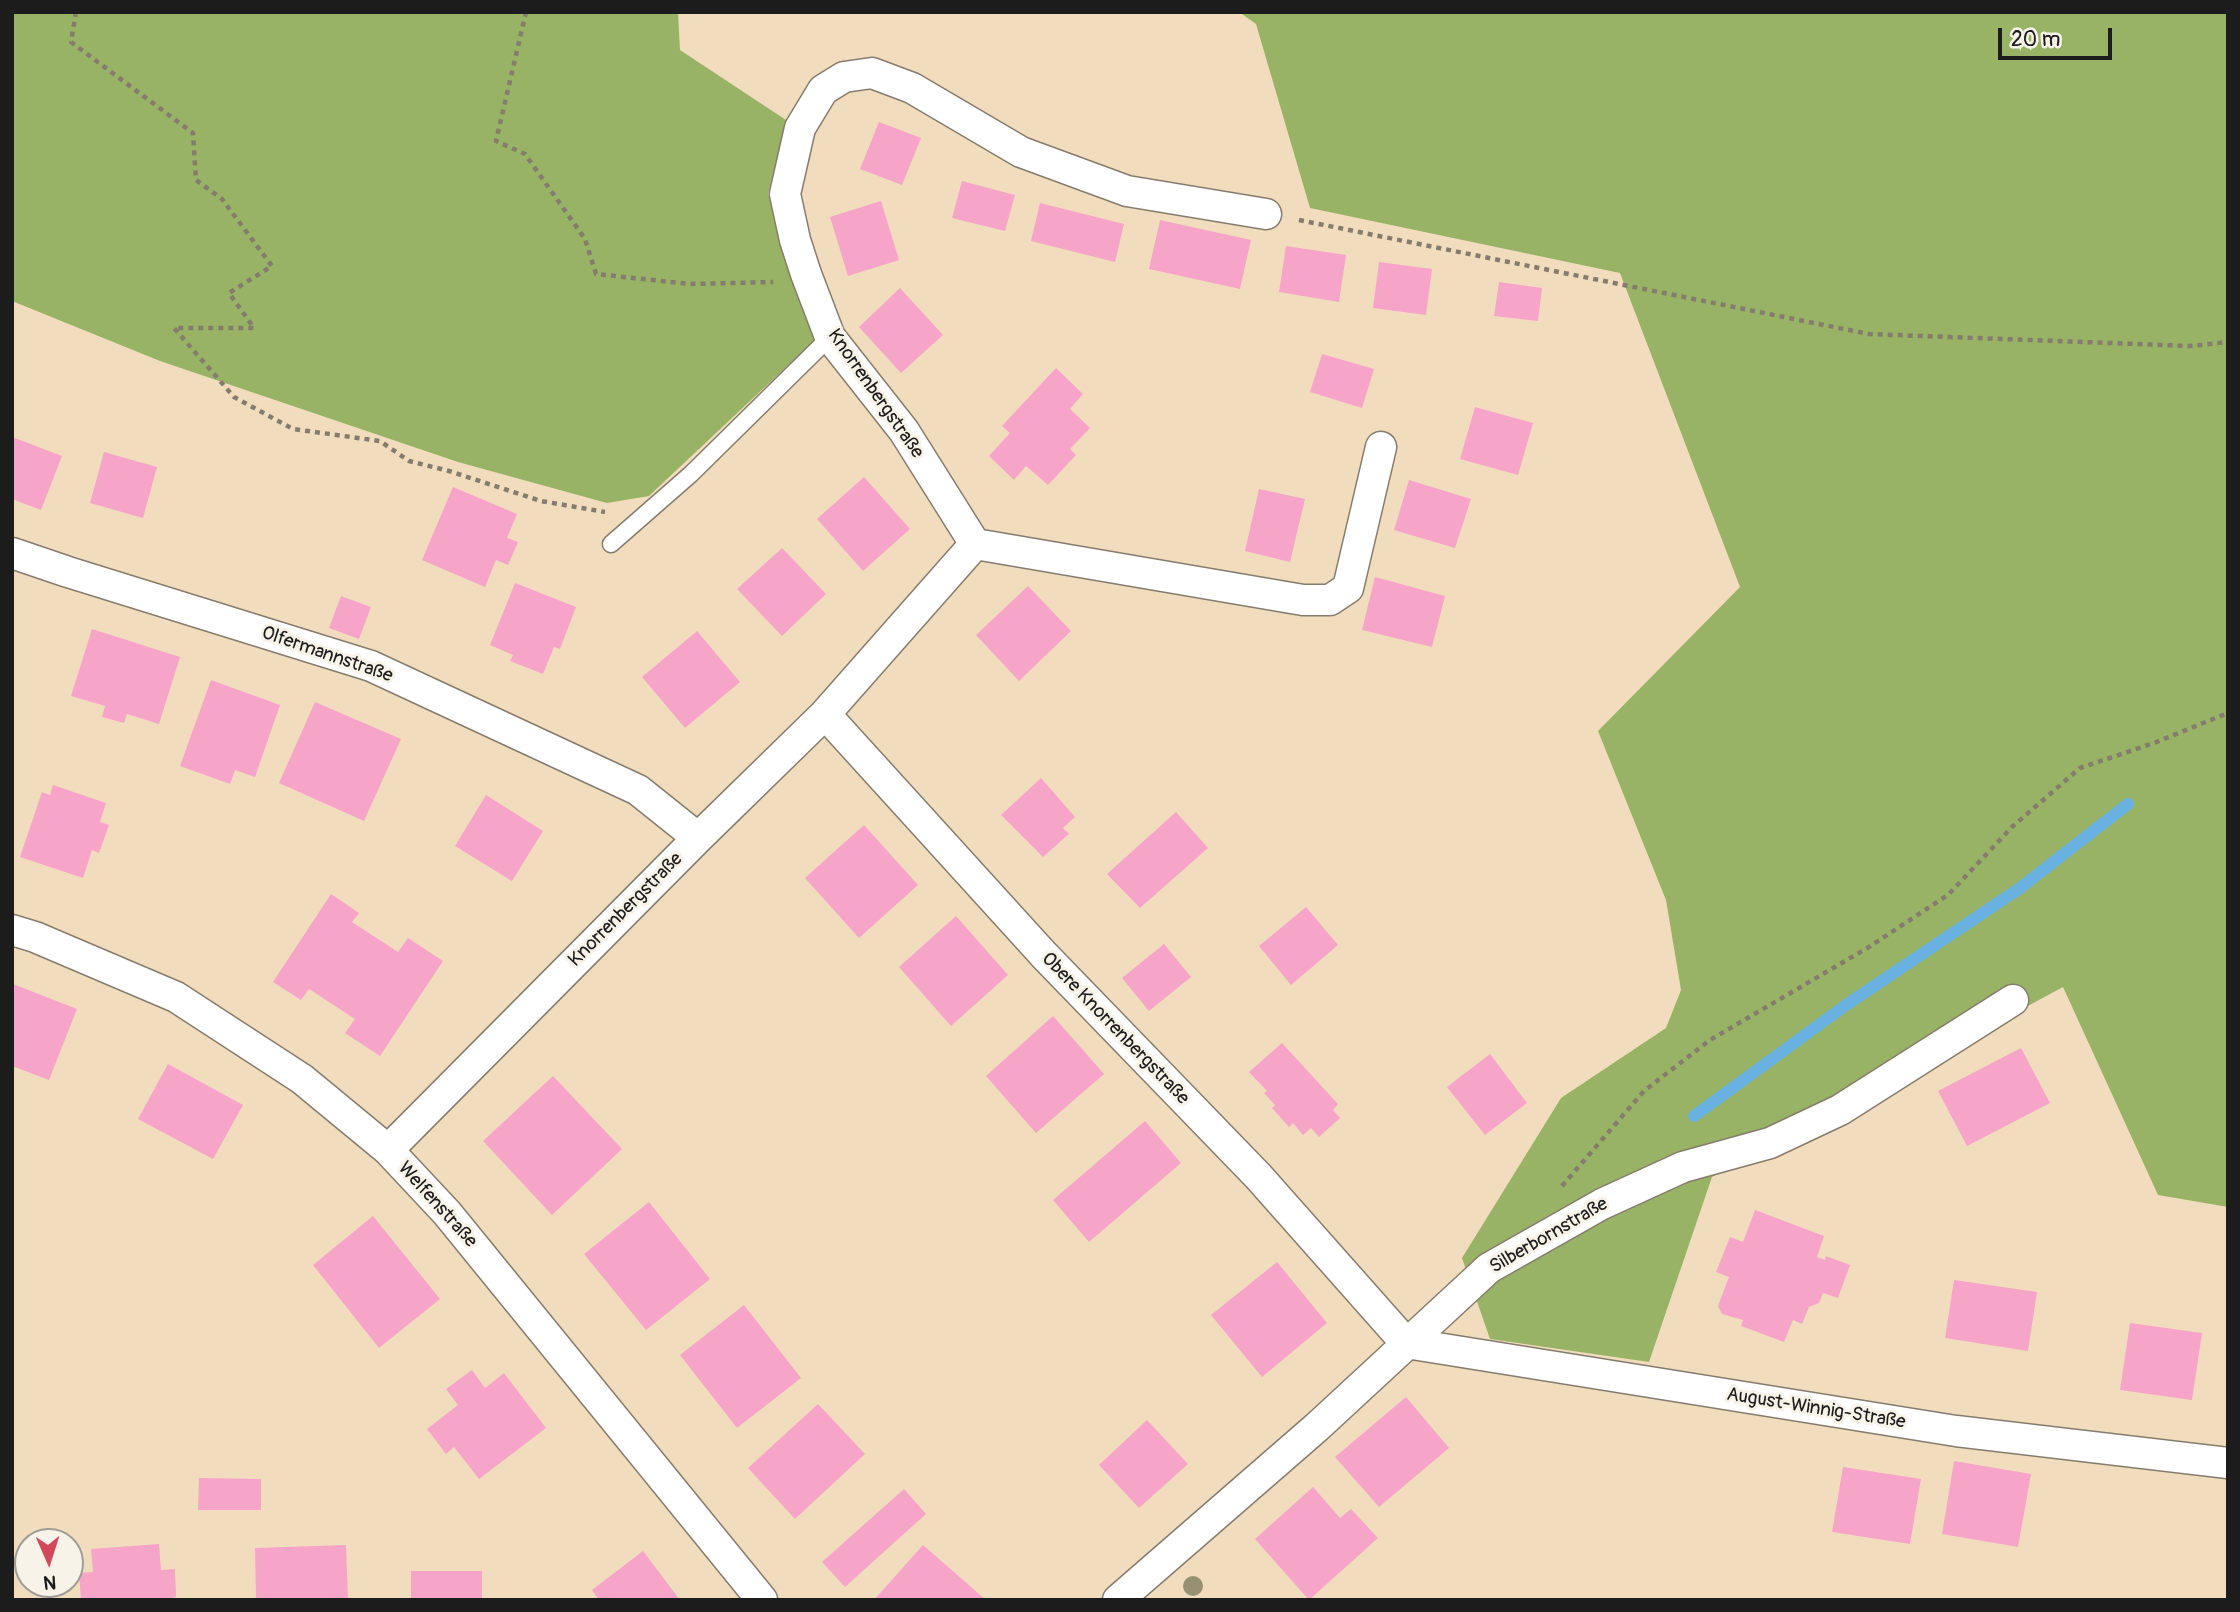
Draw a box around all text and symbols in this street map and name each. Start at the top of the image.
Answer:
scale bar [2002,14,2116,58]
text: 20 m [2011,26,2060,53]
street label: Knorrenbergstraße [822,325,928,463]
street label: Olfermannstraße [258,622,396,688]
street label: Knorrenbergstraße [564,848,688,972]
street label: Obere Knorrenbergstraße [1036,948,1194,1110]
street label: Welfenstraße [393,1157,481,1253]
street label: Silberbornstraße [1486,1193,1612,1279]
street label: August-Winnig-Straße [1725,1384,1907,1434]
north arrow [14,1528,84,1598]
text: N [43,1570,57,1594]

